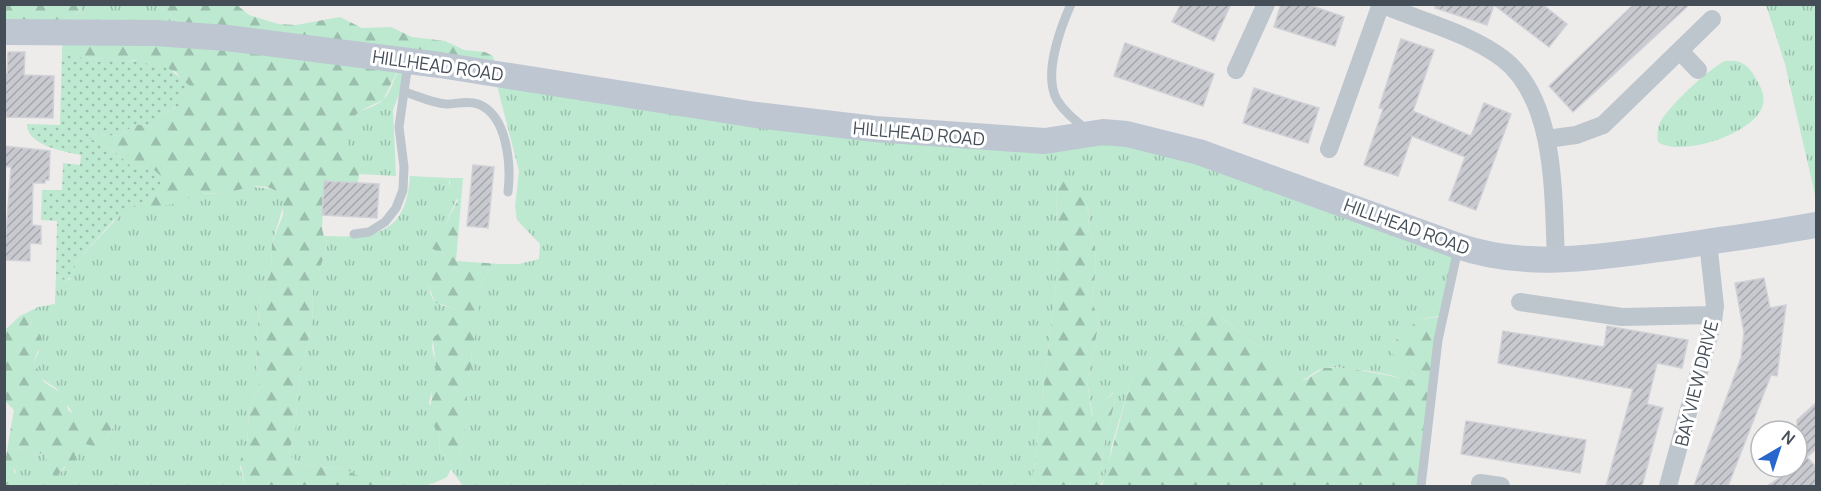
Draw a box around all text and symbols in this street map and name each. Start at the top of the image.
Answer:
street label: HILLHEAD ROAD [371,44,505,86]
street label: HILLHEAD ROAD [852,115,986,151]
street label: HILLHEAD ROAD [1341,192,1473,260]
street label: BAY VIEW DRIVE [1669,318,1723,448]
north arrow [1749,419,1809,479]
text: N [1777,425,1800,450]

